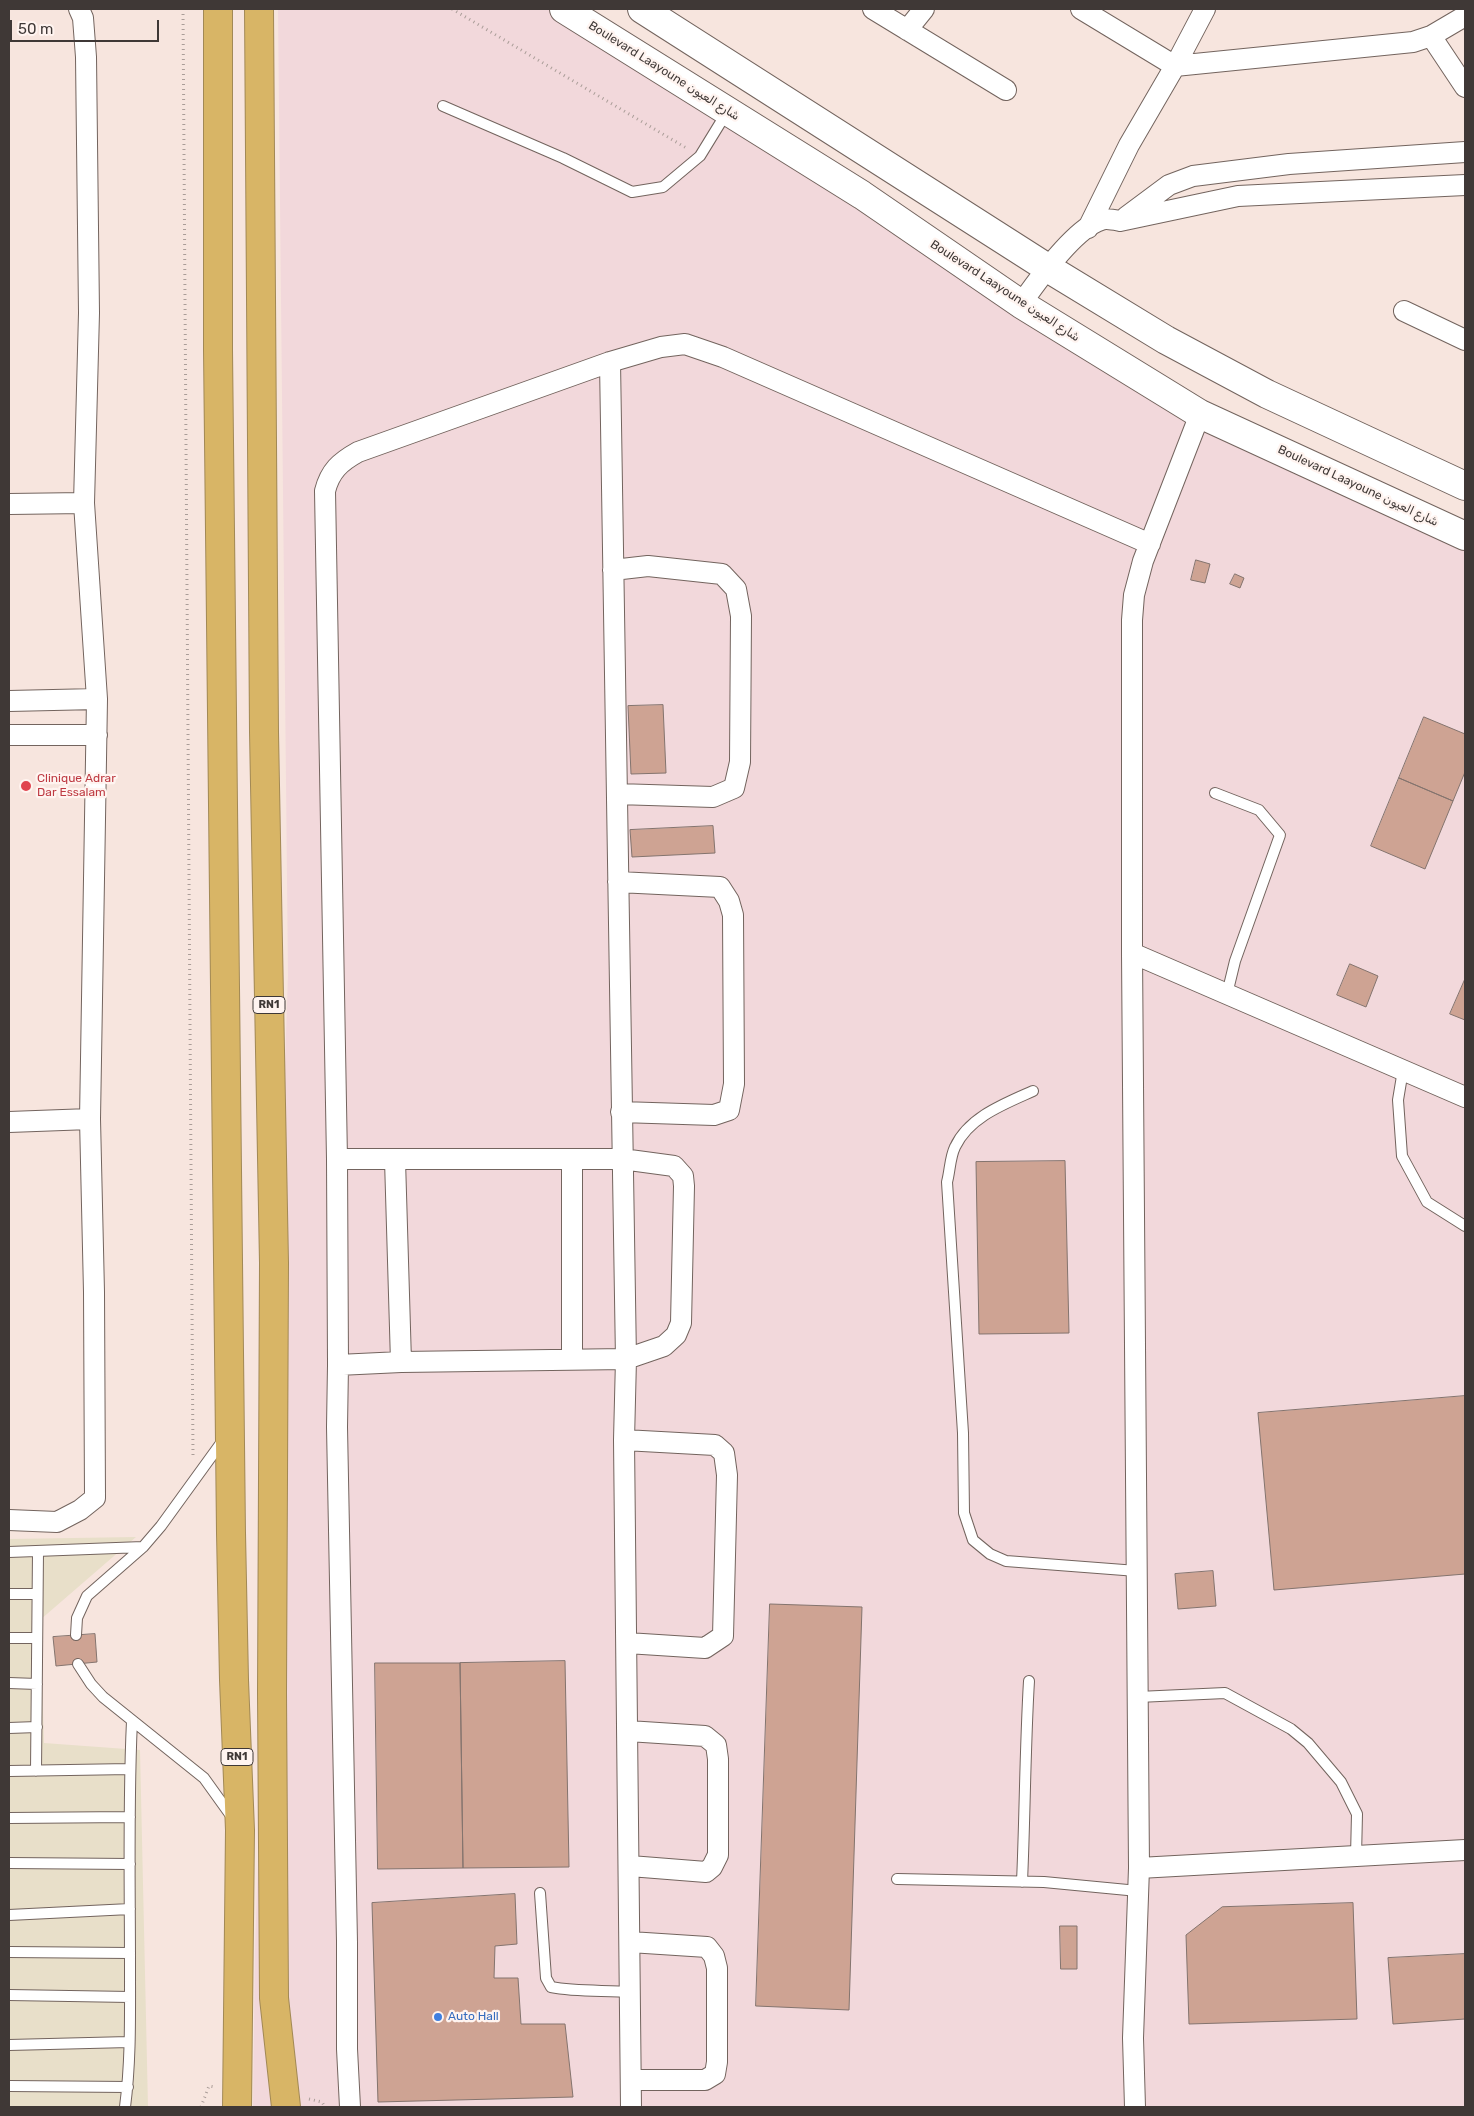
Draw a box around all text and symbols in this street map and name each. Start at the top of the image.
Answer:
scale bar [12,10,161,42]
street label: Boulevard Laayoune شارع العيون [586,18,742,124]
text: 50 m [18,20,53,38]
street label: Boulevard Laayoune شارع العيون [928,237,1082,345]
street label: Boulevard Laayoune شارع العيون [1275,442,1441,530]
place label: Clinique Adrar Dar Essalam [37,772,116,800]
marker: Clinique Adrar Dar Essalam [19,779,33,793]
road number: RN1 [253,996,285,1014]
road number: RN1 [221,1748,253,1765]
place label: Auto Hall [448,2010,499,2024]
marker: Auto Hall [432,2011,444,2023]

